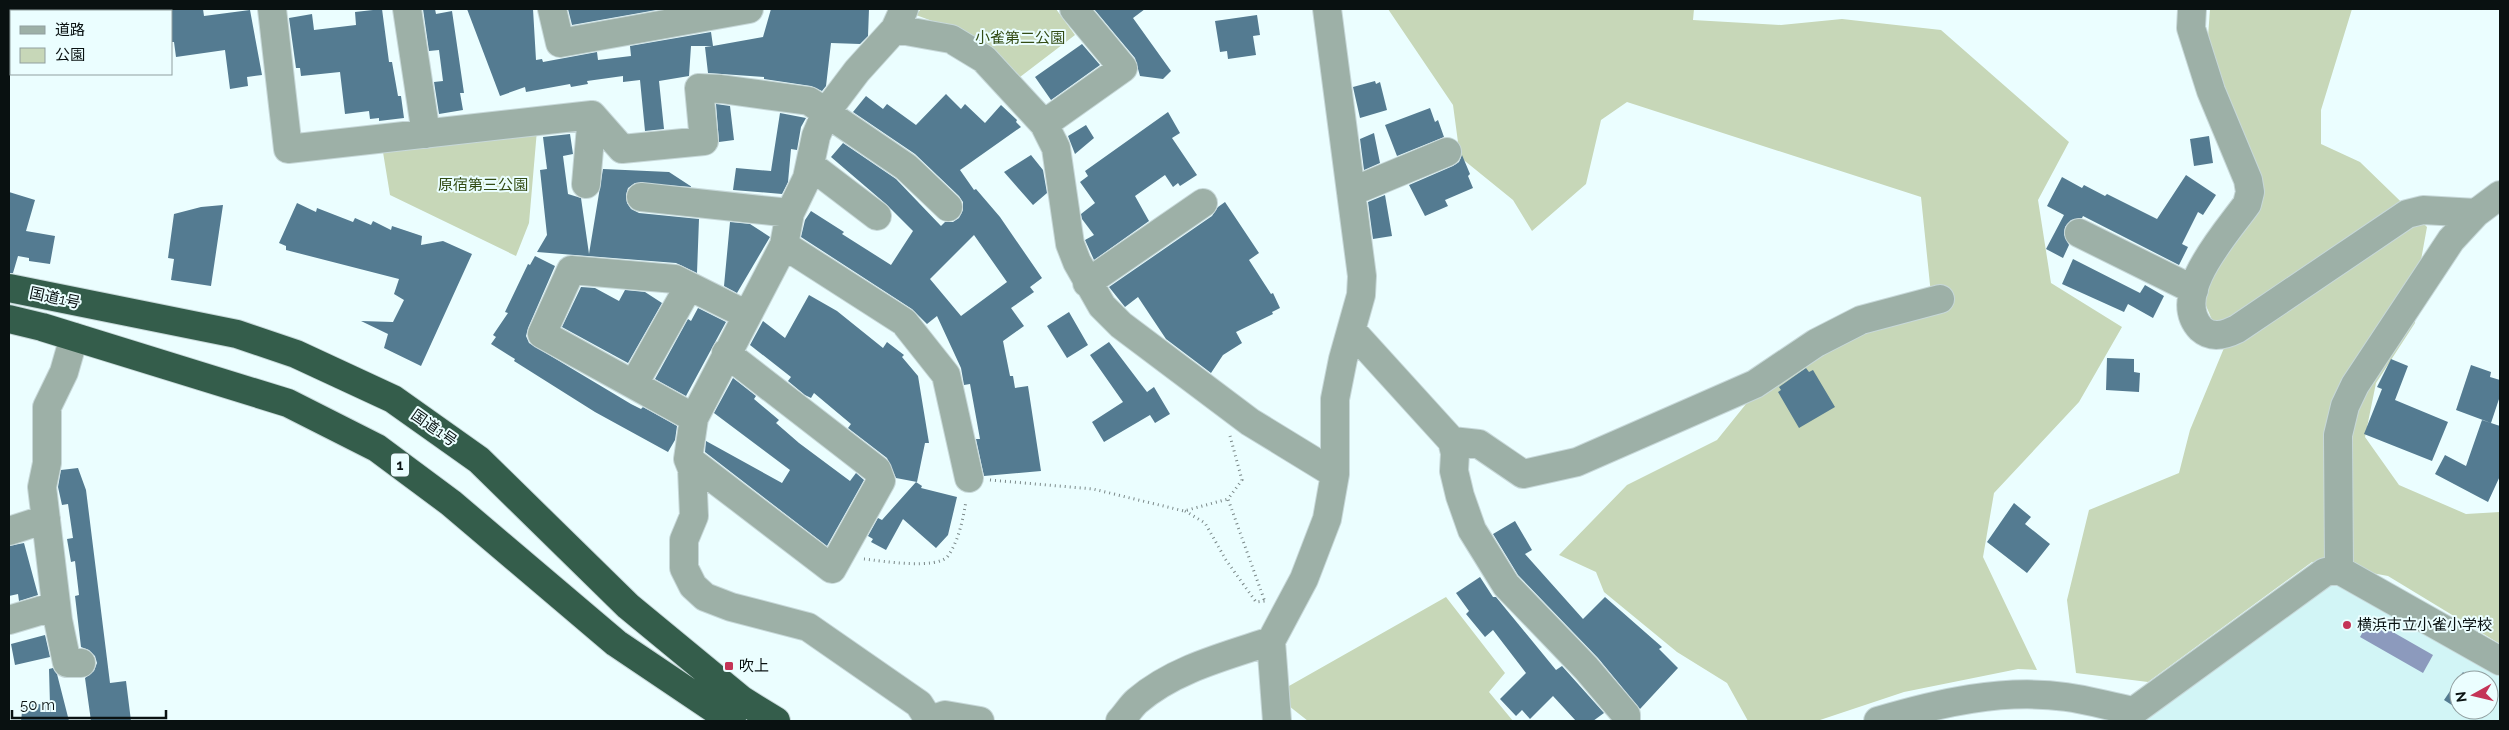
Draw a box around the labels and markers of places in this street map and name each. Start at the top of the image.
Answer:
place label: 横浜市立小雀小学校 [2357,616,2492,634]
marker: 横浜市立小雀小学校 [2341,619,2353,631]
place label: 吹上 [739,657,769,675]
marker: 吹上 [723,660,735,672]

